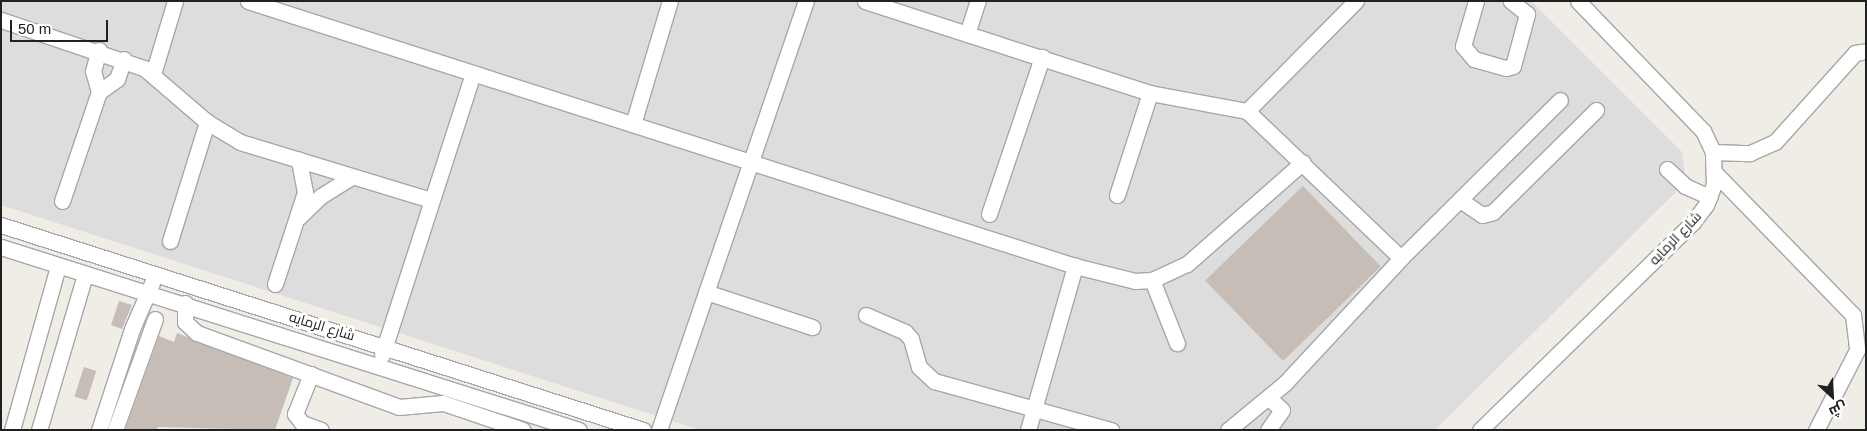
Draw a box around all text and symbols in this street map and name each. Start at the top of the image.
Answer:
scale bar [12,10,110,42]
text: 50 m [18,20,51,37]
street label: شارع الرمايه [1645,208,1705,268]
street label: شارع الرمايه [287,308,357,344]
north arrow [1807,371,1857,421]
text: ش [1827,399,1850,421]

